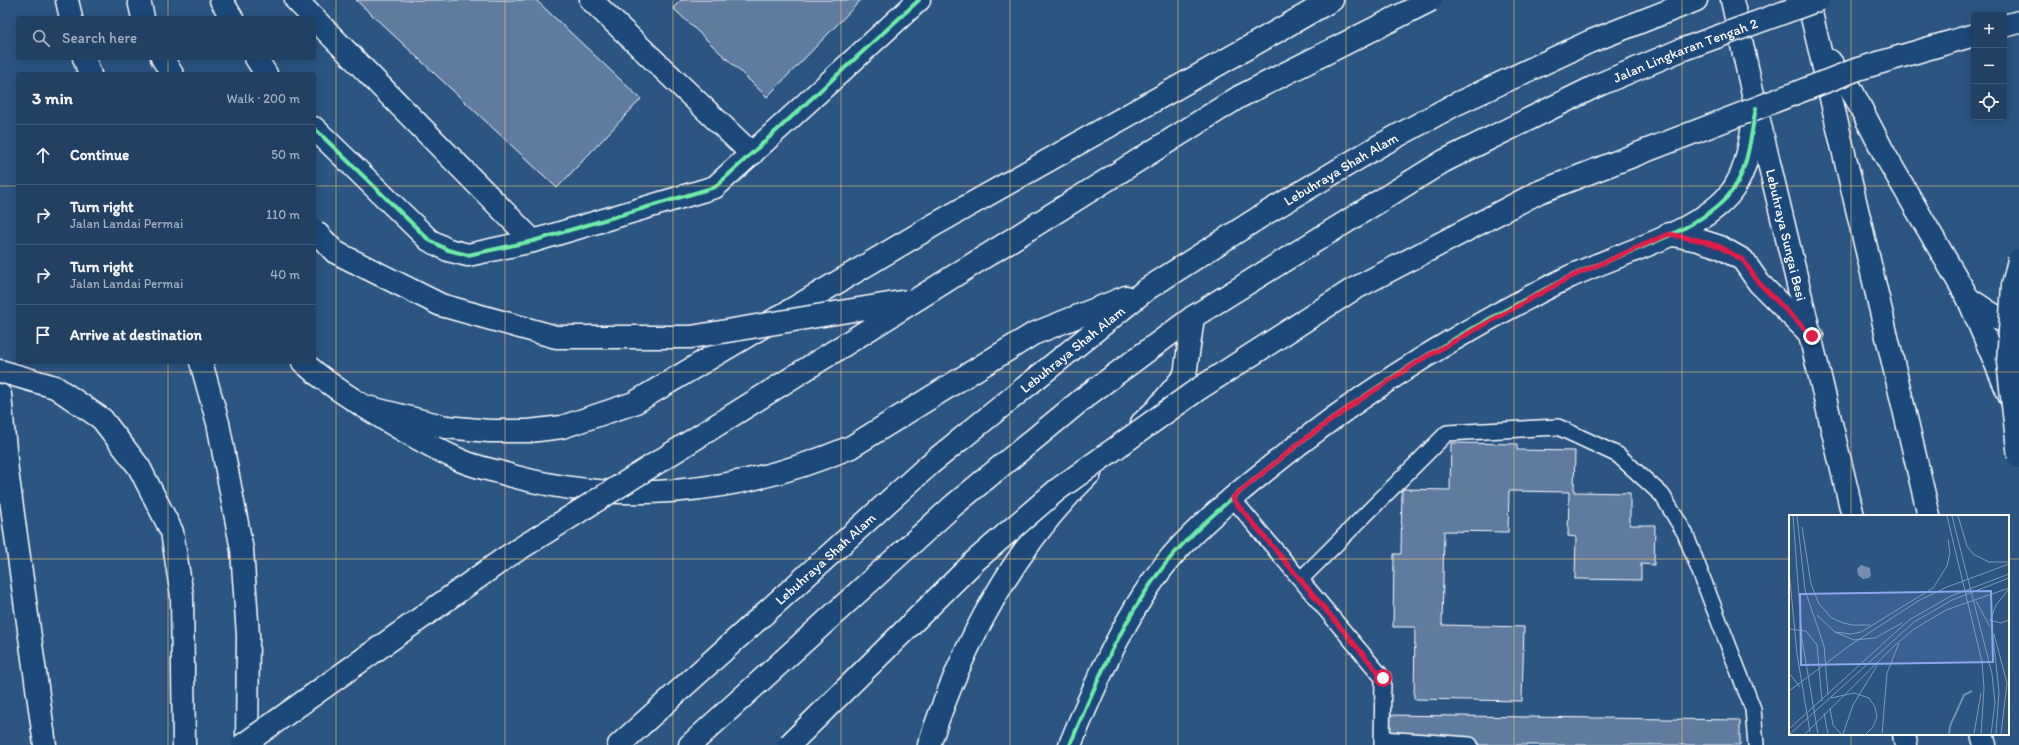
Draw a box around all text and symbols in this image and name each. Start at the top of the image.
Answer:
map controls [1971,12,2007,120]
button: + [1971,12,2007,48]
street label: Jalan Lingkaran Tengah 2 [1610,14,1760,86]
search box [16,16,316,60]
icon: search [30,27,52,49]
text: Search here [62,29,137,47]
button: − [1971,48,2007,84]
button: locate [1971,84,2007,120]
text: 3 min [32,88,73,108]
text: Walk · 200 m [227,91,300,106]
street label: Lebuhraya Shah Alam [1281,128,1402,209]
icon: ahead [32,144,54,166]
text: Continue [70,146,129,164]
text: 50 m [271,147,300,162]
street label: Lebuhraya Sungai Besi [1762,167,1810,303]
text: Turn right [70,198,134,216]
icon: right [32,204,54,226]
text: 110 m [266,207,300,222]
text: Jalan Landai Permai [70,216,183,231]
text: Turn right [70,258,134,276]
icon: right [32,264,54,286]
text: 40 m [270,267,300,282]
text: Jalan Landai Permai [70,276,183,291]
street label: Lebuhraya Shah Alam [1017,301,1129,397]
icon: arrive [32,324,54,346]
text: Arrive at destination [70,326,202,344]
route end [1803,327,1821,345]
street label: Lebuhraya Shah Alam [771,508,880,608]
inset map [1789,515,2009,735]
route start [1374,669,1392,687]

